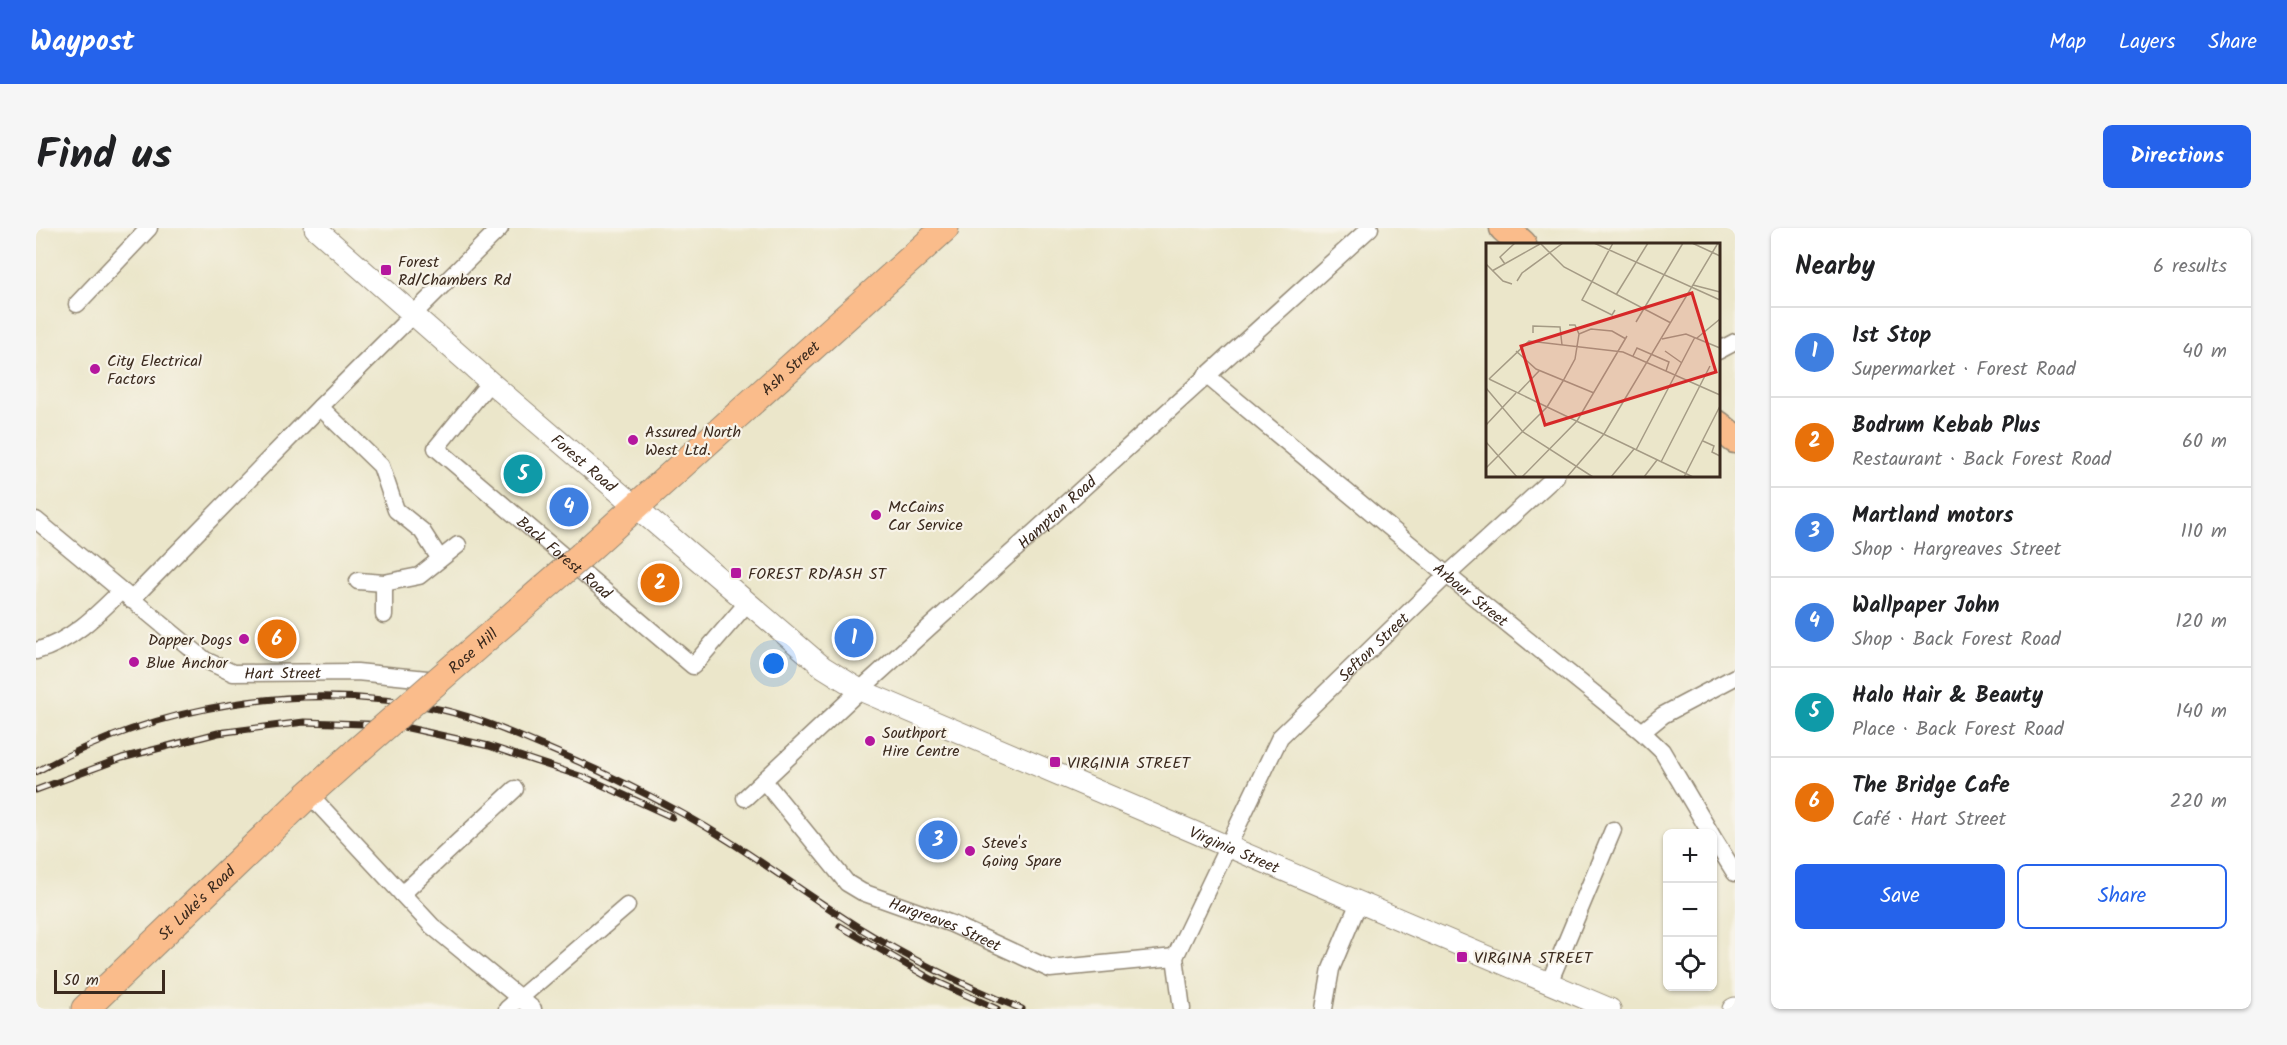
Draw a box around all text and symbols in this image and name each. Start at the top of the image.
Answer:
text: Waypost [30,20,134,65]
text: Map [2049,26,2086,59]
text: Layers [2119,26,2175,59]
text: Share [2208,26,2257,59]
text: Find us [36,123,172,190]
button: Directions [2103,125,2251,188]
inset map [1486,243,1720,477]
text: Nearby [1795,246,1875,288]
place label: Forest Rd/Chambers Rd [398,250,512,293]
text: 6 results [2153,251,2227,283]
marker: Forest Rd/Chambers Rd [379,263,393,277]
text: 1st Stop [1852,319,1931,354]
street label: Ash Street [756,335,827,402]
text: 1 [1811,336,1818,368]
text: 40 m [2182,336,2227,368]
place label: City Electrical Factors [107,349,202,392]
text: Supermarket · Forest Road [1852,354,2076,386]
marker: City Electrical Factors [88,362,102,376]
text: Bodrum Kebab Plus [1852,409,2040,444]
place label: Assured North West Ltd. [645,420,741,463]
text: 2 [1809,426,1820,458]
text: 60 m [2182,426,2227,458]
street label: Forest Road [545,428,622,500]
marker: Assured North West Ltd. [626,433,640,447]
text: Restaurant · Back Forest Road [1852,444,2111,476]
pin: 5 [504,452,542,496]
street label: Hampton Road [1012,470,1103,556]
pin: 4 [550,484,588,530]
place label: McCains Car Service [888,495,963,538]
text: Martland motors [1852,499,2014,534]
marker: McCains Car Service [869,508,883,522]
street label: Back Forest Road [510,510,618,607]
text: 3 [1809,516,1820,548]
text: 110 m [2181,516,2227,548]
text: Shop · Hargreaves Street [1852,534,2061,566]
street label: Arbour Street [1427,557,1514,634]
pin: 2 [640,560,680,606]
place label: FOREST RD/ASH ST [748,562,888,587]
marker: FOREST RD/ASH ST [729,566,743,580]
text: Wallpaper John [1852,589,2000,624]
text: 4 [1809,606,1820,638]
text: 120 m [2175,606,2227,638]
street label: Sefton Street [1333,607,1416,688]
pin: 6 [258,616,296,662]
pin: 1 [834,616,874,660]
street label: Rose Hill [443,623,504,681]
text: Shop · Back Forest Road [1852,624,2061,656]
place label: Dapper Dogs [148,628,232,653]
marker: Dapper Dogs [237,632,251,646]
your location [759,649,788,678]
place label: Blue Anchor [146,651,230,676]
marker: Blue Anchor [127,655,141,669]
street label: Hart Street [244,661,322,687]
text: Halo Hair & Beauty [1852,679,2043,714]
text: 5 [1809,696,1820,728]
text: 140 m [2176,696,2227,728]
text: Place · Back Forest Road [1852,714,2064,746]
place label: Southport Hire Centre [882,721,959,764]
marker: Southport Hire Centre [863,734,877,748]
place label: VIRGINIA STREET [1067,751,1192,776]
marker: VIRGINIA STREET [1048,755,1062,769]
text: The Bridge Cafe [1852,769,2010,804]
text: 6 [1809,786,1820,818]
text: 220 m [2170,786,2227,818]
text: Café · Hart Street [1852,804,2006,836]
pin: 3 [918,818,958,862]
street label: Virginia Street [1185,820,1284,881]
map controls [1663,829,1717,991]
button: + [1663,829,1717,883]
place label: Steve's Going Spare [982,831,1062,874]
marker: Steve's Going Spare [963,844,977,858]
street label: St Luke's Road [152,859,243,947]
button: Save [1795,864,2005,929]
button: Share [2017,864,2227,929]
button: − [1663,883,1717,937]
street label: Hargreaves Street [885,892,1005,959]
button: locate [1663,937,1717,991]
place label: VIRGINA STREET [1474,946,1594,971]
marker: VIRGINA STREET [1455,950,1469,964]
scale bar [54,967,165,994]
text: 50 m [63,968,99,993]

